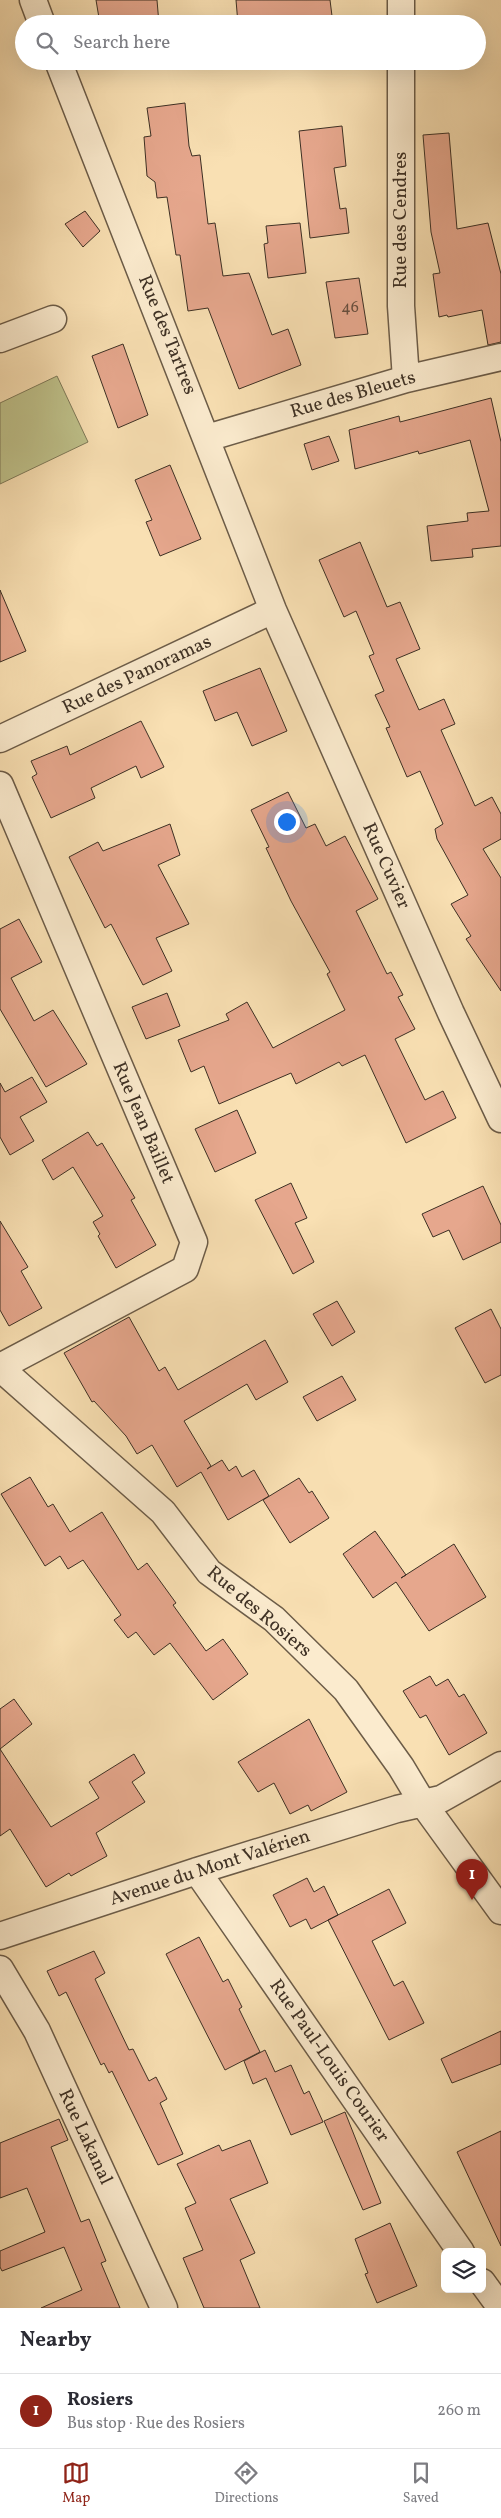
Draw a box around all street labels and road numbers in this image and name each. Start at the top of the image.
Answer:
street label: Rue des Cendres [388,152,414,288]
street label: Rue des Tartres [131,271,203,399]
street label: Rue des Bleuets [287,365,419,425]
street label: Rue des Panoramas [58,629,216,721]
street label: Rue Cuvier [355,819,417,913]
street label: Rue Jean Baillet [106,1058,181,1188]
street label: Rue des Rosiers [201,1560,317,1664]
street label: Avenue du Mont Valérien [106,1823,314,1913]
street label: Rue Paul-Louis Courier [263,1974,395,2148]
street label: Rue Lakanal [51,2085,119,2189]

